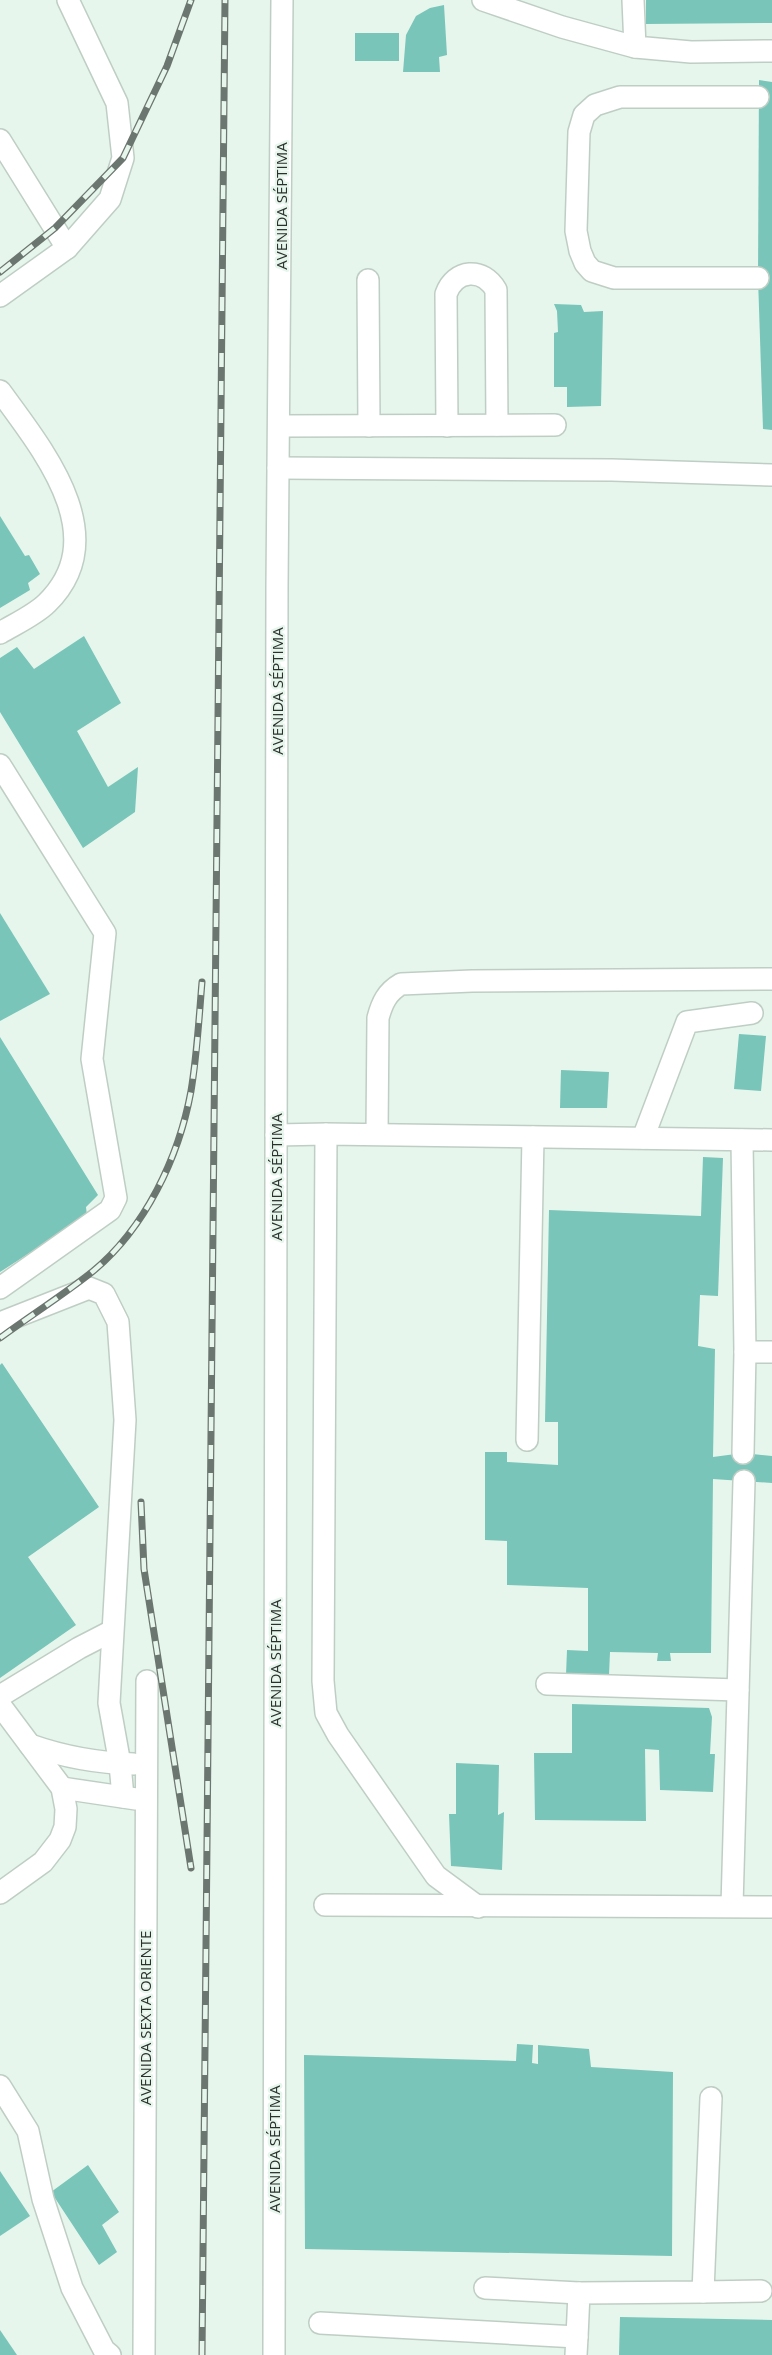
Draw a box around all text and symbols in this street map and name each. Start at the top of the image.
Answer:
street label: AVENIDA SÉPTIMA [271,142,291,270]
street label: AVENIDA SÉPTIMA [267,627,287,755]
street label: AVENIDA SÉPTIMA [266,1113,286,1241]
street label: AVENIDA SÉPTIMA [265,1599,285,1727]
street label: AVENIDA SEXTA ORIENTE [135,1931,155,2105]
street label: AVENIDA SÉPTIMA [264,2085,284,2213]

